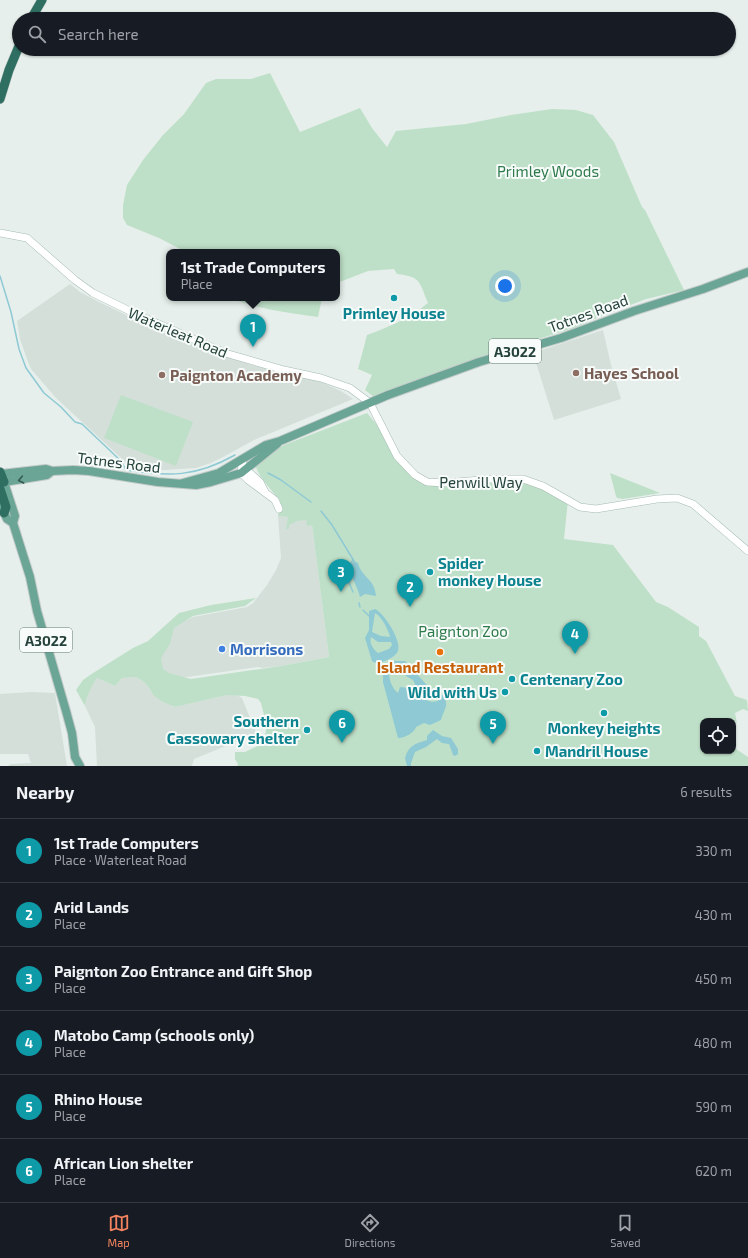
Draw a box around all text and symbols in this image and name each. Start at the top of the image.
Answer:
search box [12,12,736,56]
icon: search [26,23,48,45]
text: Search here [58,25,139,43]
park label: Primley Woods [497,162,599,180]
popup [166,249,340,301]
text: 1st Trade Computers [181,258,325,276]
text: Place [181,276,213,292]
your location [495,276,515,296]
street label: Totnes Road [546,290,630,336]
marker: Primley House [389,293,399,303]
street label: Waterleat Road [126,303,230,361]
place label: Primley House [343,304,445,323]
pin: 1 [240,314,266,347]
road number: A3022 [489,339,541,363]
place label: Hayes School [584,364,679,383]
place label: Paignton Academy [170,366,302,385]
marker: Hayes School [571,368,581,378]
marker: Paignton Academy [157,370,167,380]
street label: Totnes Road [76,448,162,476]
street label: Penwill Way [439,473,523,491]
one-way arrow [18,475,24,483]
place label: Spider monkey House [438,554,542,590]
pin: 3 [328,559,354,592]
marker: Spider monkey House [425,567,435,577]
pin: 2 [397,574,423,607]
pin: 4 [562,621,588,654]
park label: Paignton Zoo [418,622,508,640]
road number: A3022 [20,628,72,652]
place label: Morrisons [230,640,303,658]
marker: Morrisons [217,644,227,654]
marker: Island Restaurant [435,647,445,657]
place label: Island Restaurant [377,658,503,676]
place label: Centenary Zoo [520,670,623,689]
marker: Centenary Zoo [507,674,517,684]
place label: Wild with Us [408,683,497,701]
marker: Wild with Us [500,687,510,697]
marker: Monkey heights [599,708,609,718]
pin: 6 [329,710,355,743]
pin: 5 [480,711,506,744]
place label: Southern Cassowary shelter [167,712,300,748]
map controls [700,718,736,754]
button: locate [700,718,736,754]
place label: Monkey heights [548,719,661,738]
marker: Southern Cassowary shelter [302,725,312,735]
place label: Mandril House [545,742,648,760]
marker: Mandril House [532,746,542,756]
text: Nearby [16,782,74,802]
text: 6 results [680,784,732,800]
text: 1st Trade Computers [54,834,199,852]
text: 1 [26,843,32,859]
text: 330 m [695,843,732,859]
text: Place · Waterleat Road [54,852,187,868]
text: Arid Lands [54,898,129,916]
text: 2 [25,907,33,923]
text: 430 m [695,907,732,923]
text: Place [54,916,86,932]
text: Paignton Zoo Entrance and Gift Shop [54,962,312,980]
text: 3 [25,971,33,987]
text: 450 m [695,971,732,987]
text: Place [54,980,86,996]
text: Matobo Camp (schools only) [54,1026,254,1044]
text: 4 [25,1035,33,1051]
text: 480 m [694,1035,732,1051]
text: Place [54,1044,86,1060]
text: Rhino House [54,1090,143,1108]
text: 5 [25,1099,33,1115]
text: 590 m [695,1099,732,1115]
text: Place [54,1108,86,1124]
text: African Lion shelter [54,1154,193,1172]
text: 6 [25,1163,33,1179]
text: 620 m [695,1163,732,1179]
text: Place [54,1172,86,1188]
tab: Map [108,1212,130,1249]
tab: Directions [345,1212,395,1249]
tab: Saved [610,1212,641,1249]

